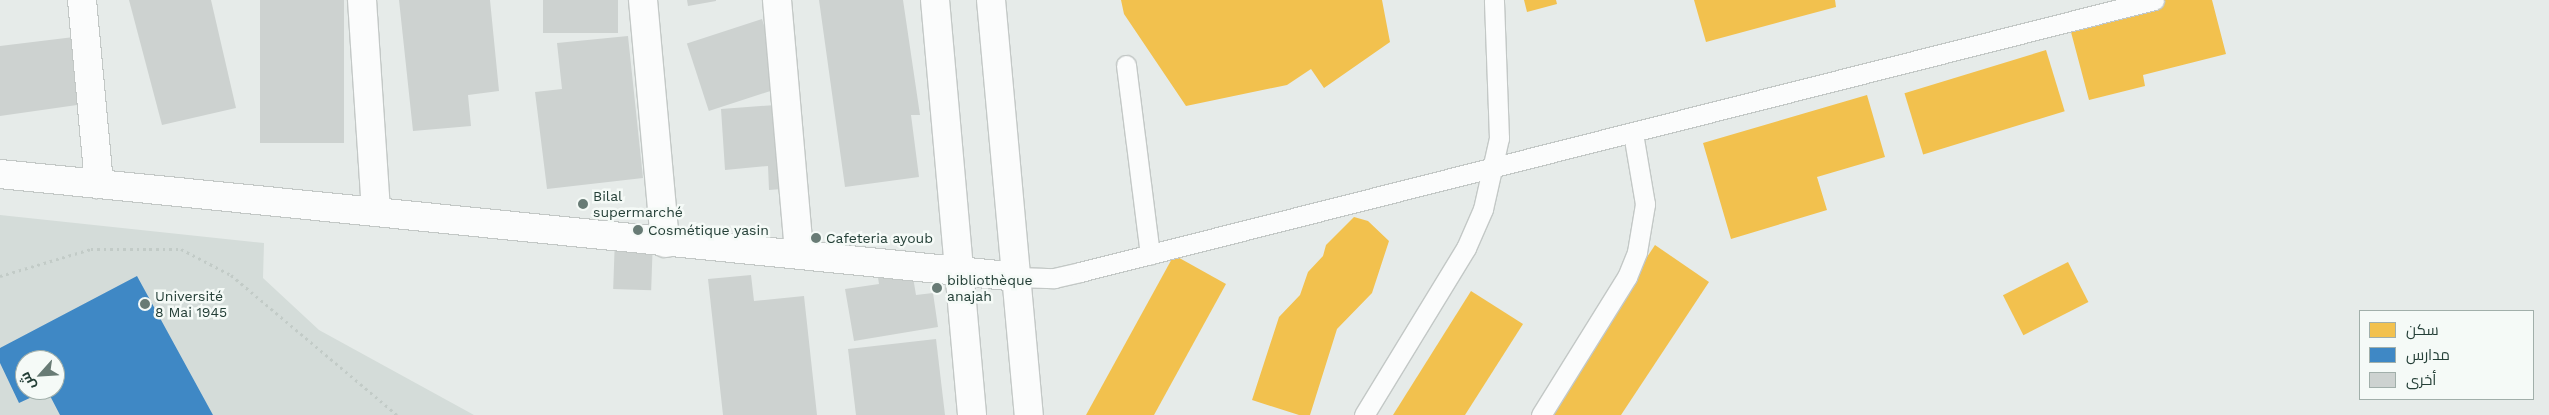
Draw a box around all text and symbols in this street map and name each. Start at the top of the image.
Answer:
place label: Bilal supermarché [593,188,683,220]
marker: Bilal supermarché [577,198,589,210]
place label: Cosmétique yasin [648,222,769,238]
marker: Cosmétique yasin [632,224,644,236]
place label: Cafeteria ayoub [826,230,933,246]
marker: Cafeteria ayoub [810,232,822,244]
place label: bibliothèque anajah [947,272,1033,304]
marker: bibliothèque anajah [931,282,943,294]
place label: Université 8 Mai 1945 [155,288,227,321]
marker: Université 8 Mai 1945 [139,298,151,310]
legend [2359,310,2534,400]
text: سكن [2406,321,2439,339]
text: مدارس [2406,346,2450,364]
north arrow [15,350,65,400]
text: ش [16,370,39,393]
text: أخرى [2406,371,2436,389]

